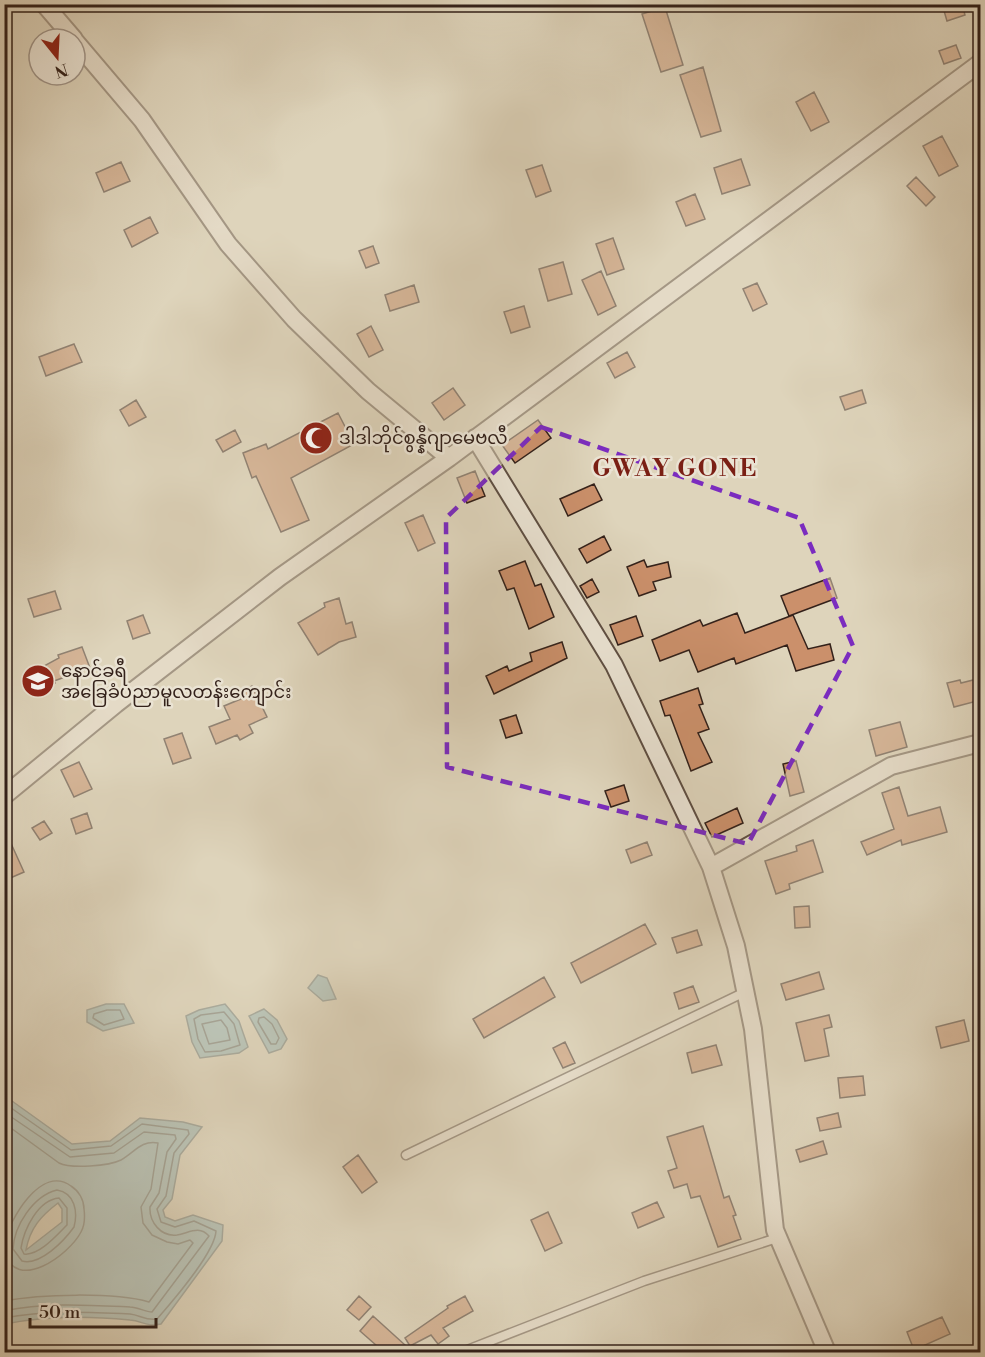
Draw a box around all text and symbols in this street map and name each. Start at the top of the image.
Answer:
north arrow [27,27,87,87]
text: N [52,59,70,82]
mosque icon: ဒါဒါဘိုင်စွန္နီဂျာမေဗလီ [298,420,334,456]
place label: ဒါဒါဘိုင်စွန္နီဂျာမေဗလီ [339,424,508,454]
district label: GWAY GONE [592,454,758,484]
place label: နောင်ခရီ အခြေခံပညာမူလတန်းကျောင်း [61,657,291,707]
school or university icon: နောင်ခရီ အခြေခံပညာမူလတန်းကျောင်း [20,663,56,699]
scale bar [30,1291,156,1329]
text: 50 m [39,1301,81,1324]

